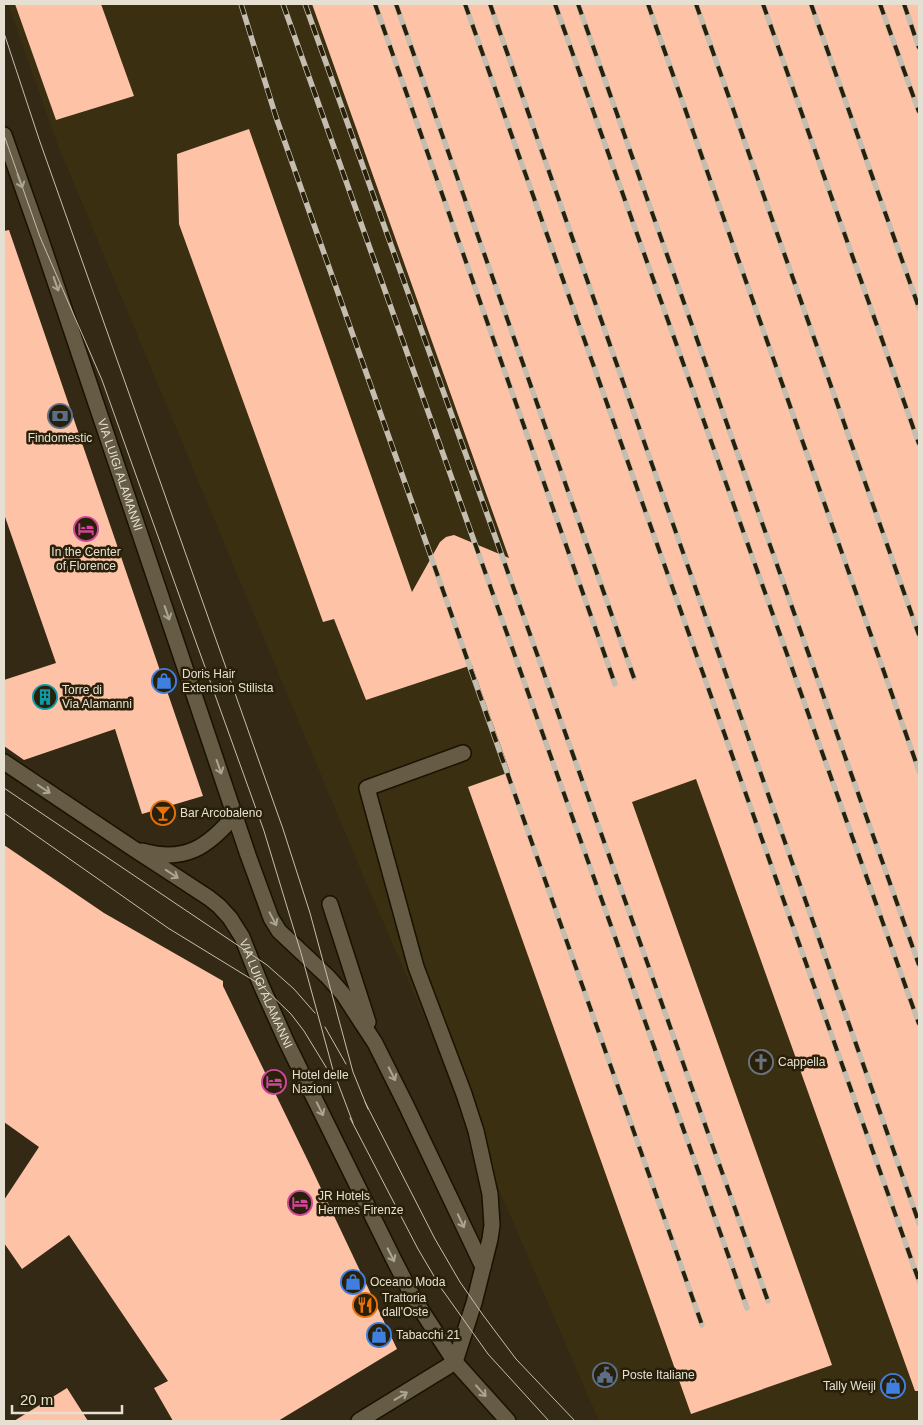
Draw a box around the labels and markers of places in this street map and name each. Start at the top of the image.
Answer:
bank icon: Findomestic [47,403,73,429]
place label: Findomestic [28,431,92,445]
hotel icon: In the Center of Florence [73,516,99,542]
place label: In the Center of Florence [51,545,121,573]
place label: Doris Hair Extension Stilista [182,667,274,695]
shop icon: Doris Hair Extension Stilista [151,668,177,694]
place label: Torre di Via Alamanni [62,683,132,711]
building icon: Torre di Via Alamanni [32,684,58,710]
bar icon: Bar Arcobaleno [150,800,176,826]
place label: Bar Arcobaleno [180,806,262,820]
church icon: Cappella [748,1049,774,1075]
place label: Cappella [778,1055,826,1069]
place label: Hotel delle Nazioni [292,1068,349,1096]
hotel icon: Hotel delle Nazioni [261,1069,287,1095]
place label: JR Hotels Hermes Firenze [318,1189,404,1217]
hotel icon: JR Hotels Hermes Firenze [287,1190,313,1216]
shop icon: Oceano Moda [340,1269,366,1295]
place label: Oceano Moda [370,1275,446,1289]
place label: Trattoria dall'Oste [382,1291,429,1319]
restaurant icon: Trattoria dall'Oste [352,1292,378,1318]
shop icon: Tabacchi 21 [366,1322,392,1348]
place label: Tabacchi 21 [396,1328,460,1342]
public building icon: Poste Italiane [592,1362,618,1388]
place label: Poste Italiane [622,1368,695,1382]
shop icon: Tally Weijl [880,1373,906,1399]
place label: Tally Weijl [823,1379,876,1393]

